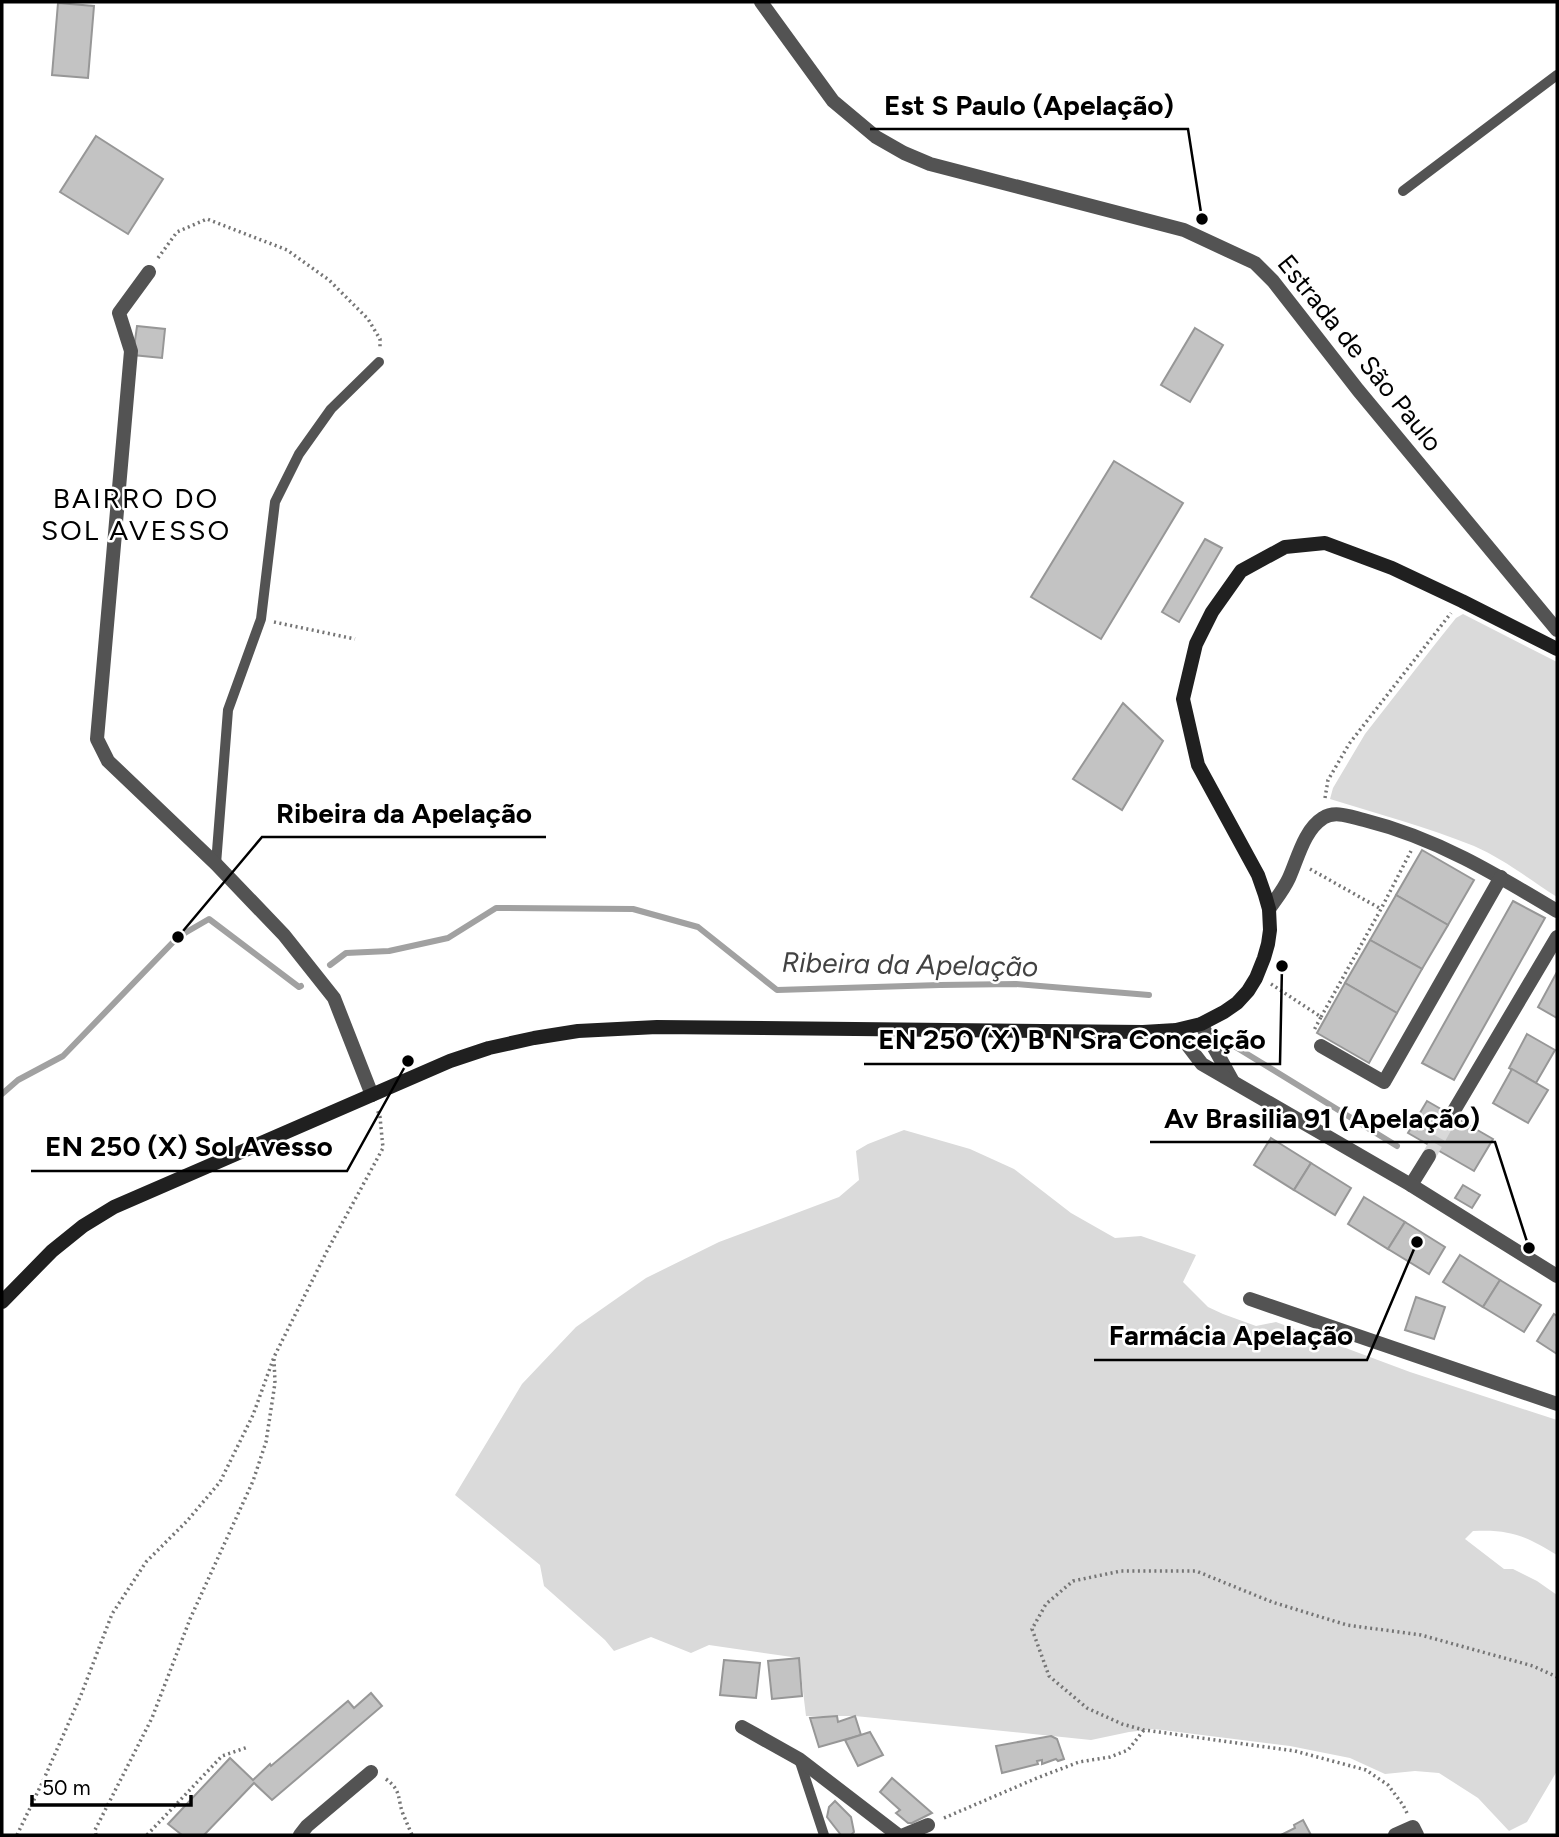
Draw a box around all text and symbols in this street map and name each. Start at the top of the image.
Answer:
callout: Est S Paulo (Apelação) [870,80,1188,129]
text: Est S Paulo (Apelação) [884,88,1174,122]
street label: Estrada de São Paulo [1271,248,1449,458]
district label: BAIRRO DO SOL AVESSO [41,481,231,547]
callout: Ribeira da Apelação [262,788,546,837]
text: Ribeira da Apelação [276,796,532,830]
water label: Ribeira da Apelação [781,945,1039,983]
callout: EN 250 (X) B N Sra Conceição [864,1015,1280,1064]
text: EN 250 (X) B N Sra Conceição [878,1022,1266,1056]
callout: Av Brasilia 91 (Apelação) [1150,1093,1495,1142]
text: Av Brasilia 91 (Apelação) [1164,1101,1480,1135]
callout: EN 250 (X) Sol Avesso [31,1122,347,1171]
text: EN 250 (X) Sol Avesso [45,1129,333,1163]
callout: Farmácia Apelação [1094,1311,1367,1360]
text: Farmácia Apelação [1109,1318,1353,1352]
scale bar [32,1764,191,1808]
text: 50 m [42,1775,91,1800]

